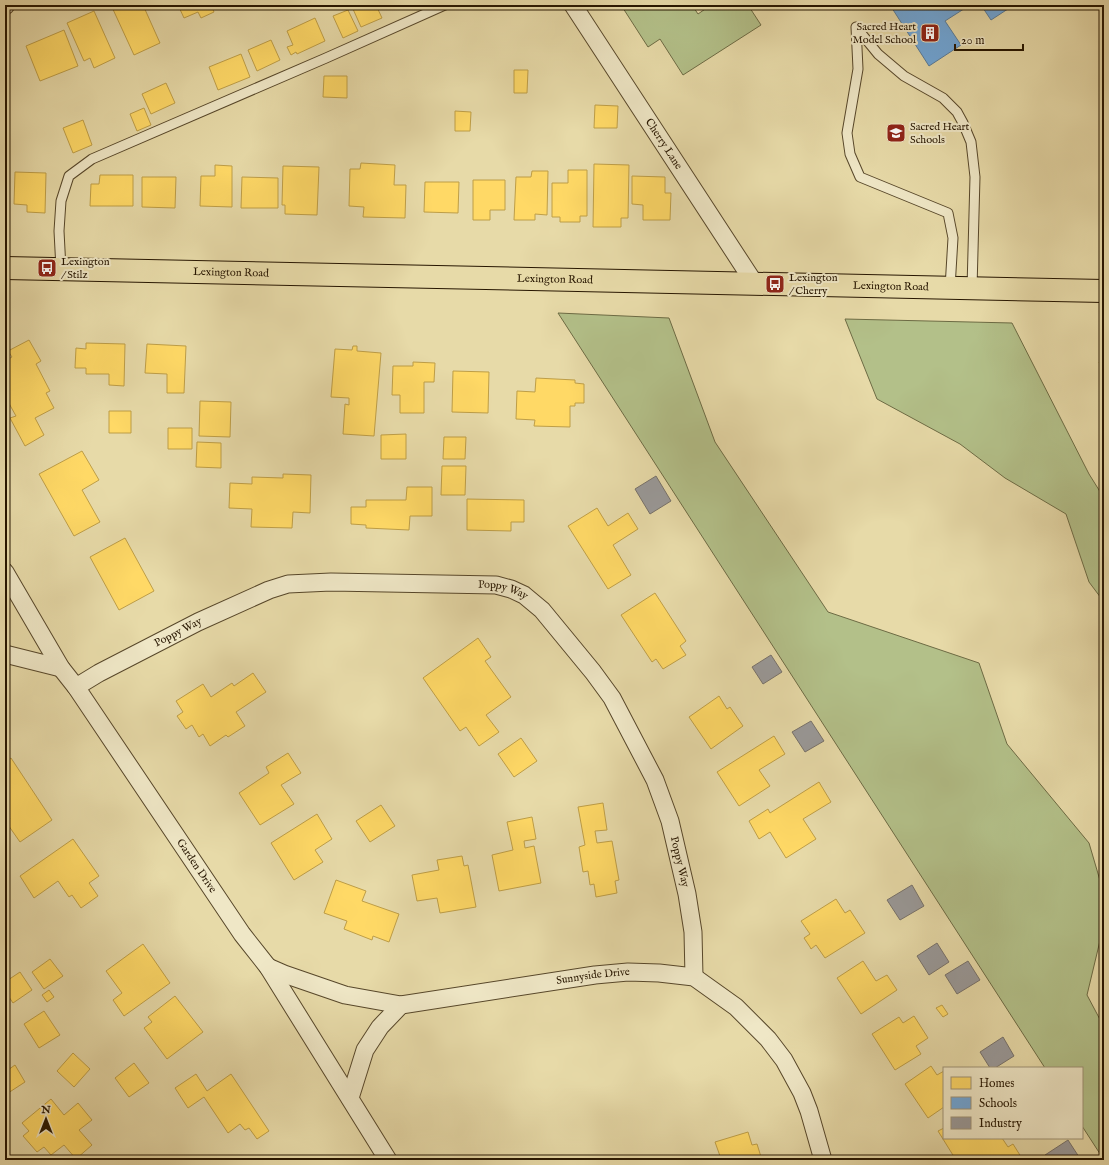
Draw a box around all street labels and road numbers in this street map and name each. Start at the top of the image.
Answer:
street label: Cherry Lane [642,116,685,172]
street label: Lexington Road [193,265,269,281]
street label: Lexington Road [517,272,593,287]
street label: Lexington Road [853,279,929,294]
street label: Poppy Way [478,578,532,603]
street label: Poppy Way [152,614,205,650]
street label: Poppy Way [667,835,692,889]
street label: Garden Drive [173,836,220,896]
street label: Sunnyside Drive [555,965,630,988]

